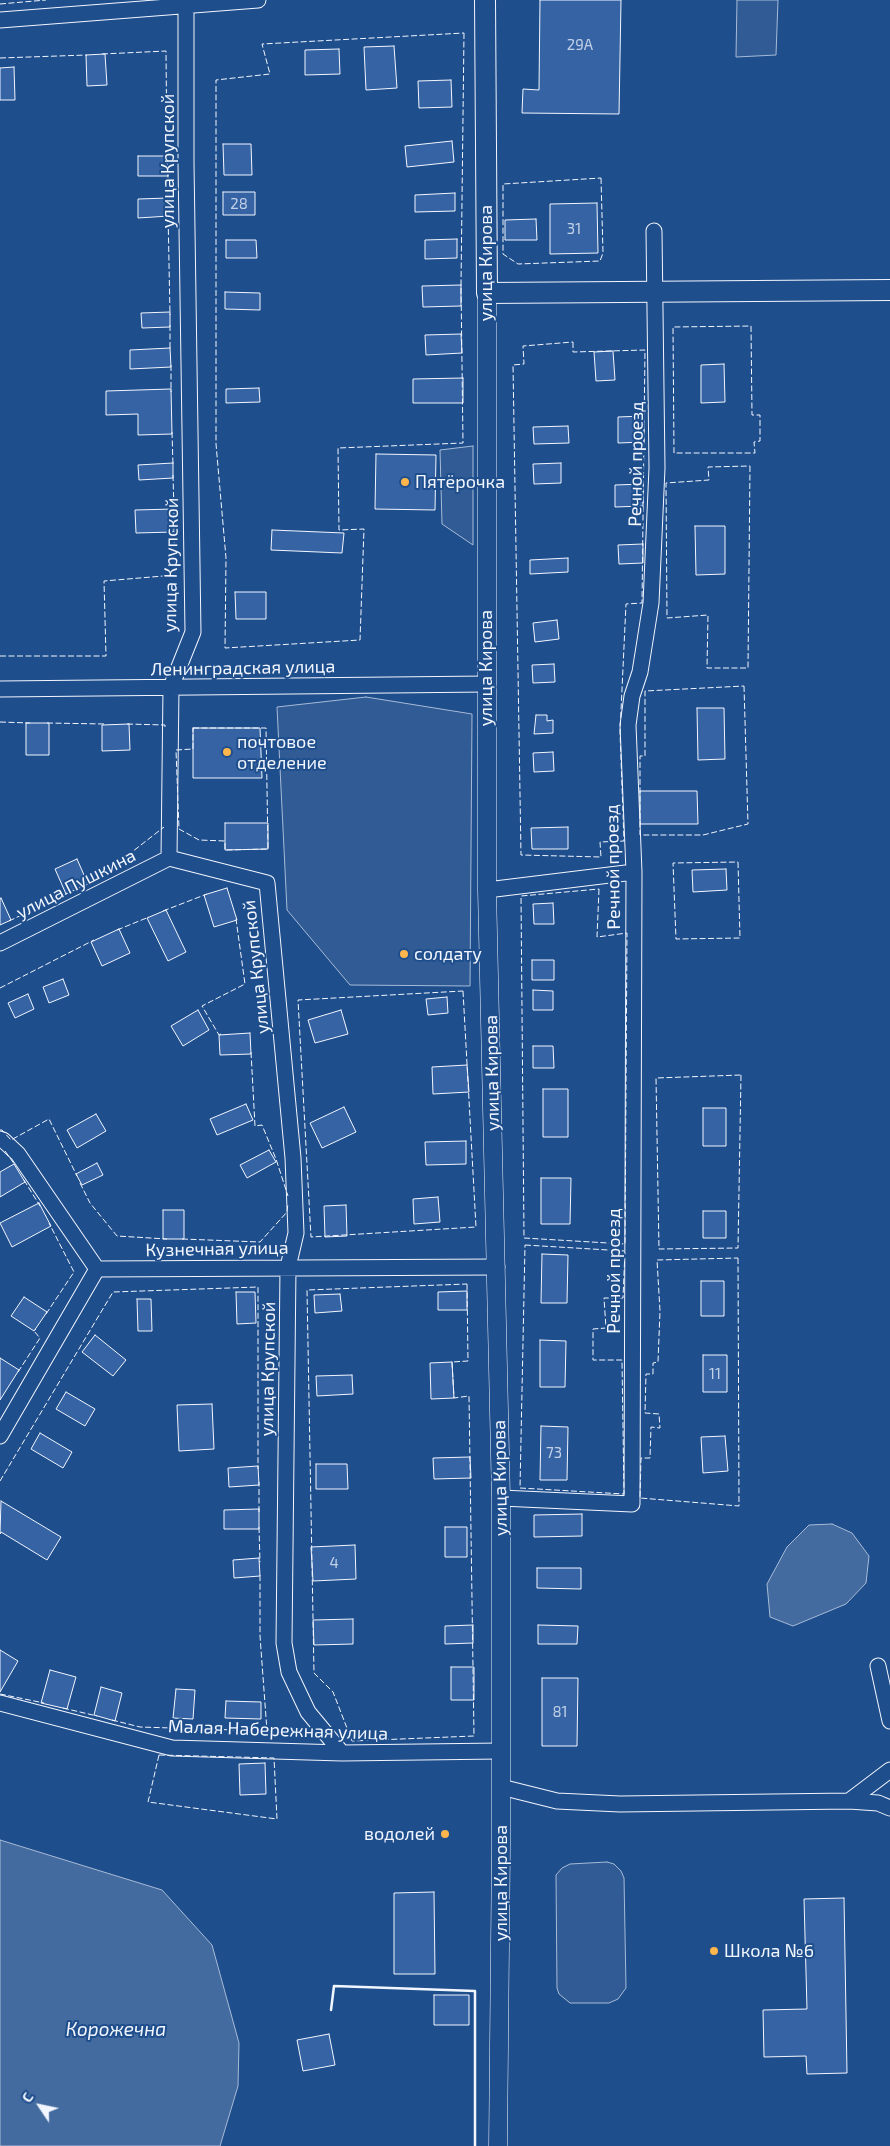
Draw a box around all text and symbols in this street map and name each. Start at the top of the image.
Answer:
house number: 29А [567,36,593,54]
street label: улица Крупской [157,94,179,228]
house number: 28 [230,195,248,213]
street label: улица Кирова [475,205,497,321]
house number: 31 [567,220,581,238]
street label: Речной проезд [624,401,648,527]
place label: Пятёрочка [415,471,505,493]
marker: Пятёрочка [399,476,411,488]
street label: улица Крупской [159,497,183,633]
street label: улица Кирова [475,610,497,726]
street label: Ленинградская улица [150,656,336,680]
place label: почтовое отделение [237,731,327,774]
marker: почтовое отделение [221,746,233,758]
street label: Речной проезд [601,804,625,930]
street label: улица Пушкина [13,845,139,923]
street label: улица Крупской [238,899,274,1035]
place label: солдату [414,943,482,965]
marker: солдату [398,948,410,960]
street label: улица Кирова [480,1015,504,1131]
street label: Речной проезд [603,1208,625,1334]
street label: Кузнечная улица [145,1237,289,1261]
street label: улица Крупской [256,1301,280,1437]
house number: 11 [709,1365,721,1383]
street label: улица Кирова [488,1420,512,1536]
house number: 73 [546,1444,562,1462]
house number: 4 [329,1554,339,1572]
house number: 81 [552,1703,568,1721]
street label: Малая Набережная улица [168,1715,388,1745]
place label: водолей [364,1823,435,1845]
street label: улица Кирова [490,1825,512,1941]
marker: водолей [439,1828,451,1840]
place label: Школа №6 [724,1940,814,1962]
marker: Школа №6 [708,1945,720,1957]
water label: Корожечна [66,2019,166,2041]
north arrow [15,2081,65,2131]
text: С [18,2089,36,2106]

